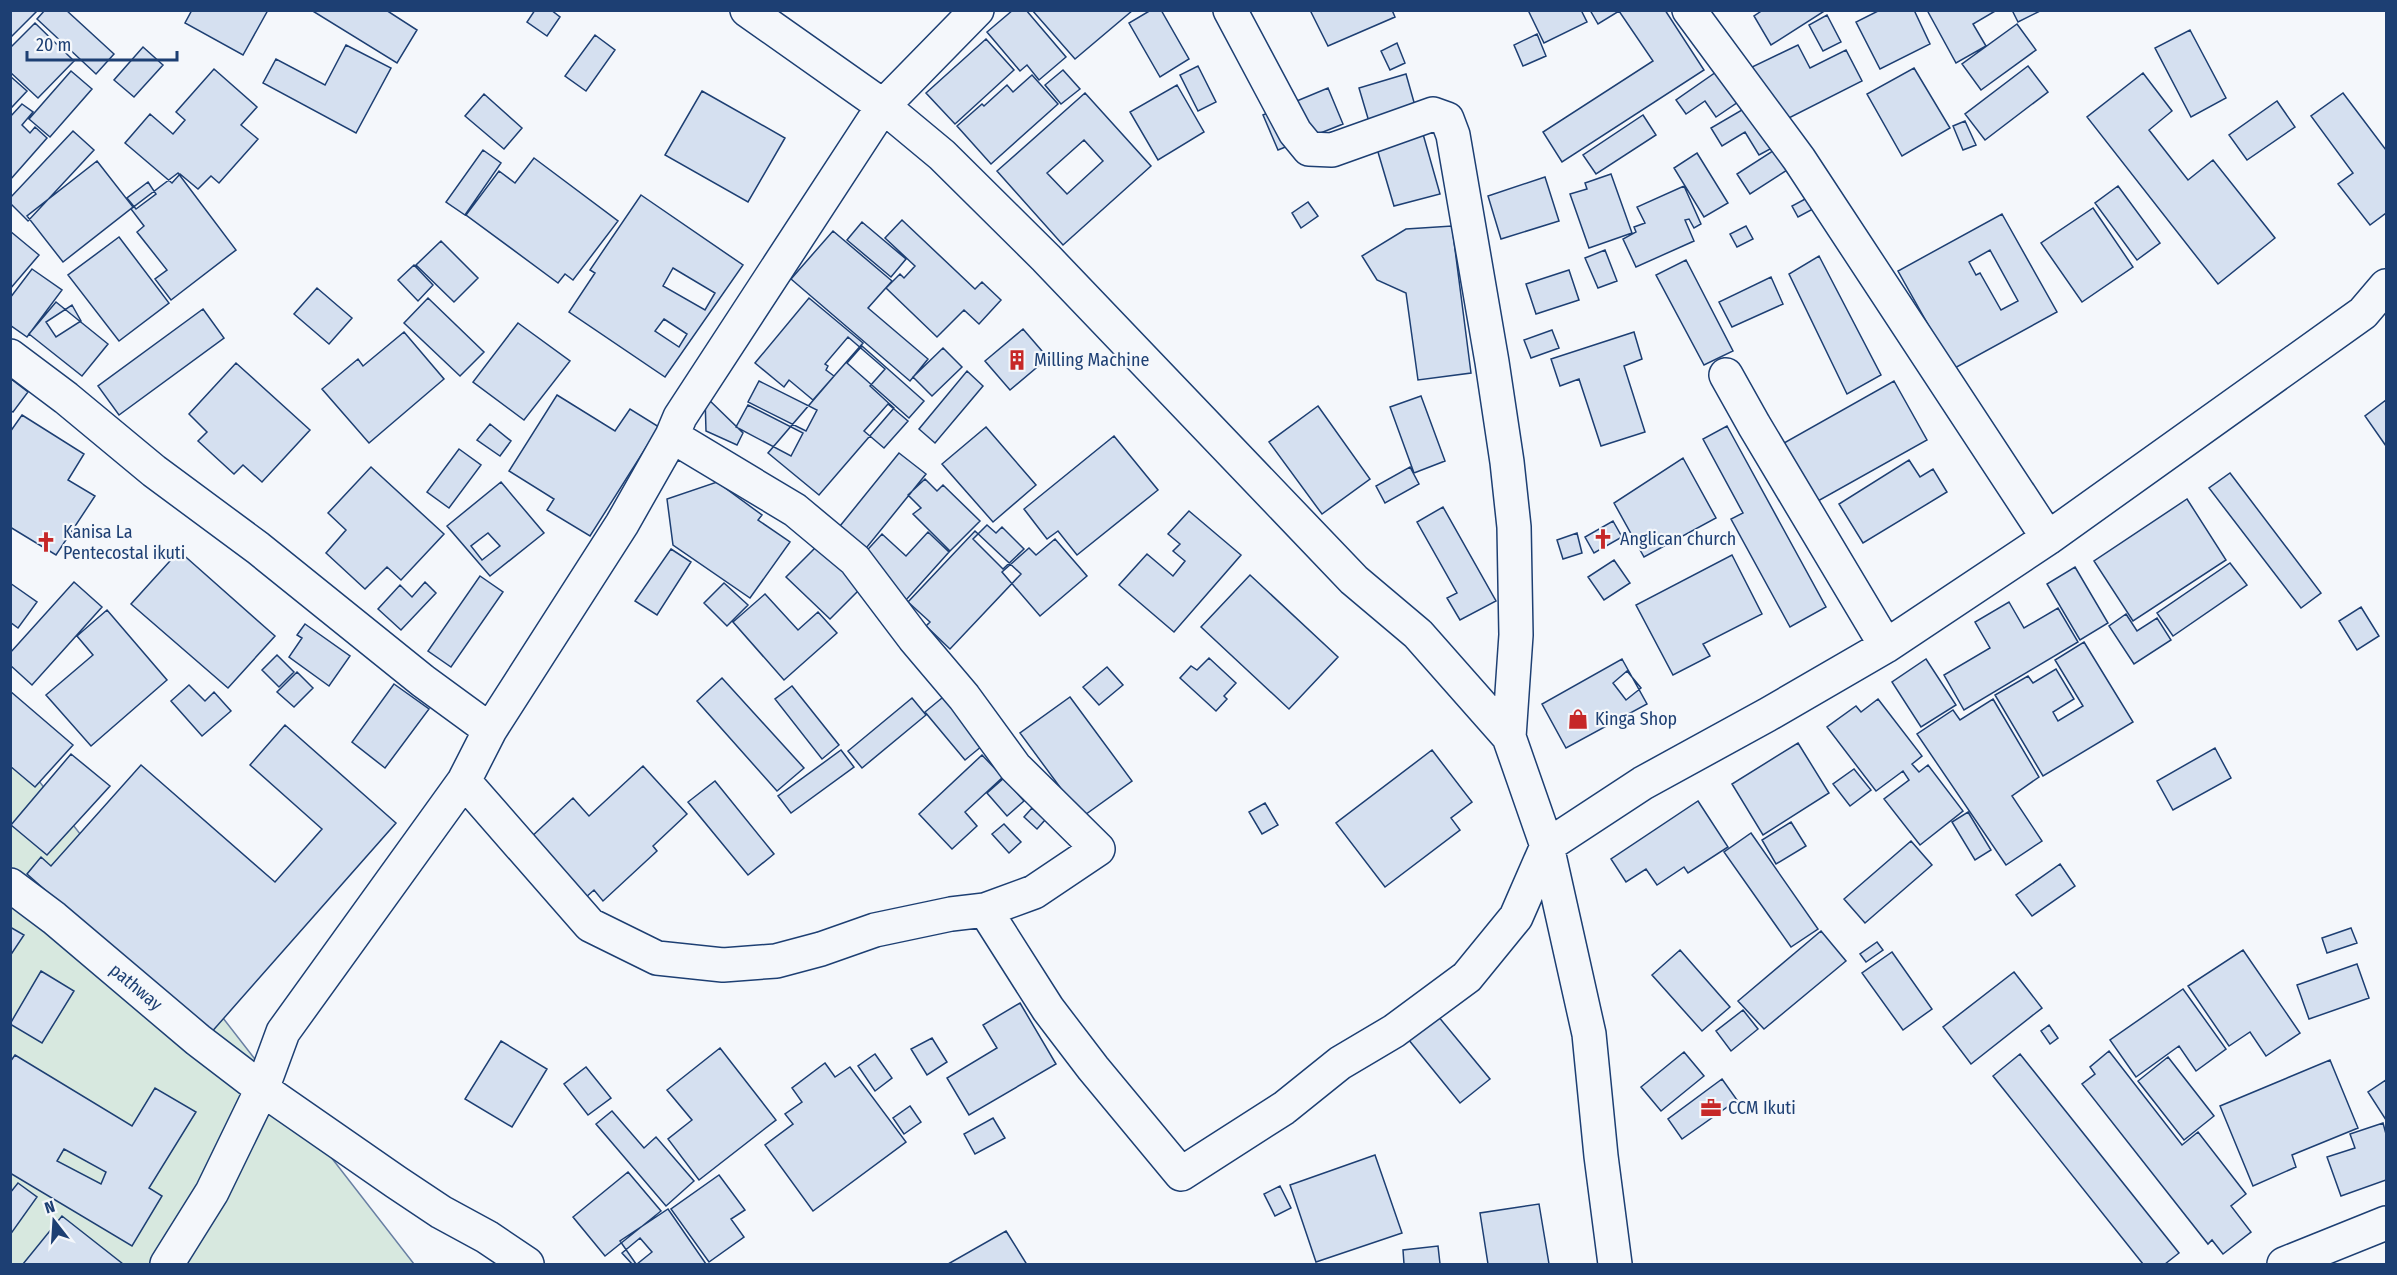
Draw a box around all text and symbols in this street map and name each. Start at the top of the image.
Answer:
scale bar [27,24,177,62]
text: 20 m [36,34,71,56]
building icon: Milling Machine [1005,348,1029,372]
place label: Milling Machine [1034,349,1149,371]
place label: Kanisa La Pentecostal ikuti [63,521,185,564]
church icon: Anglican church [1591,527,1615,551]
place label: Anglican church [1620,528,1736,550]
church icon: Kanisa La Pentecostal ikuti [34,530,58,554]
shop icon: Kinga Shop [1566,707,1590,731]
place label: Kinga Shop [1595,708,1677,730]
street label: pathway [105,959,167,1015]
office icon: CCM Ikuti [1699,1096,1723,1120]
place label: CCM Ikuti [1728,1097,1796,1119]
north arrow [24,1191,84,1251]
text: N [42,1197,57,1218]

